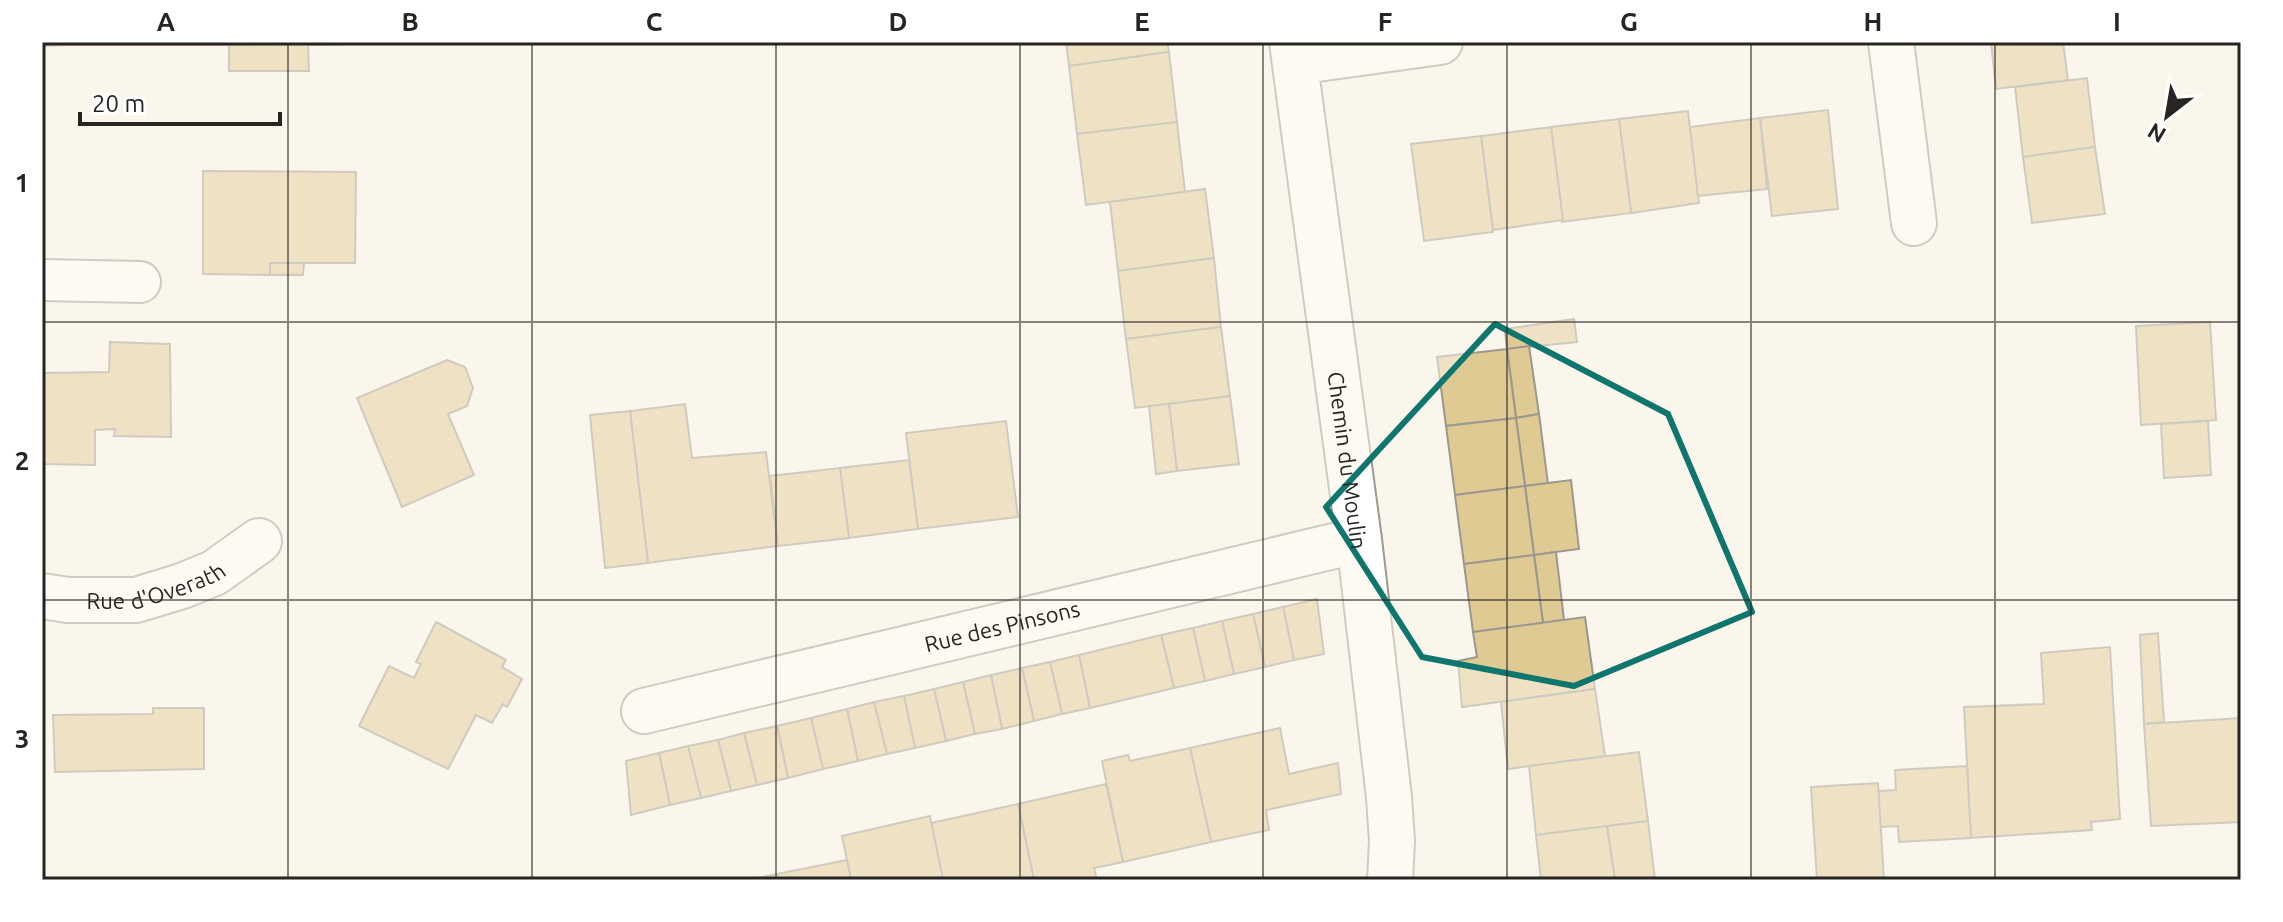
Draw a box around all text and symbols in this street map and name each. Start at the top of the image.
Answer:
text: A [157,7,176,36]
text: B [401,7,419,36]
text: C [646,7,663,36]
text: D [889,7,907,36]
text: E [1134,7,1150,36]
text: F [1378,7,1392,36]
text: G [1620,7,1638,36]
text: H [1864,7,1882,36]
text: I [2113,7,2121,36]
scale bar [80,76,280,126]
north arrow [2127,76,2207,156]
text: 20 m [92,90,145,117]
text: N [2143,119,2170,149]
text: 1 [15,168,29,197]
street label: Chemin du Moulin [1324,370,1372,550]
text: 2 [15,446,29,475]
street label: Rue d'Overath [87,557,230,614]
street label: Rue des Pinsons [922,595,1082,656]
text: 3 [15,724,29,753]

